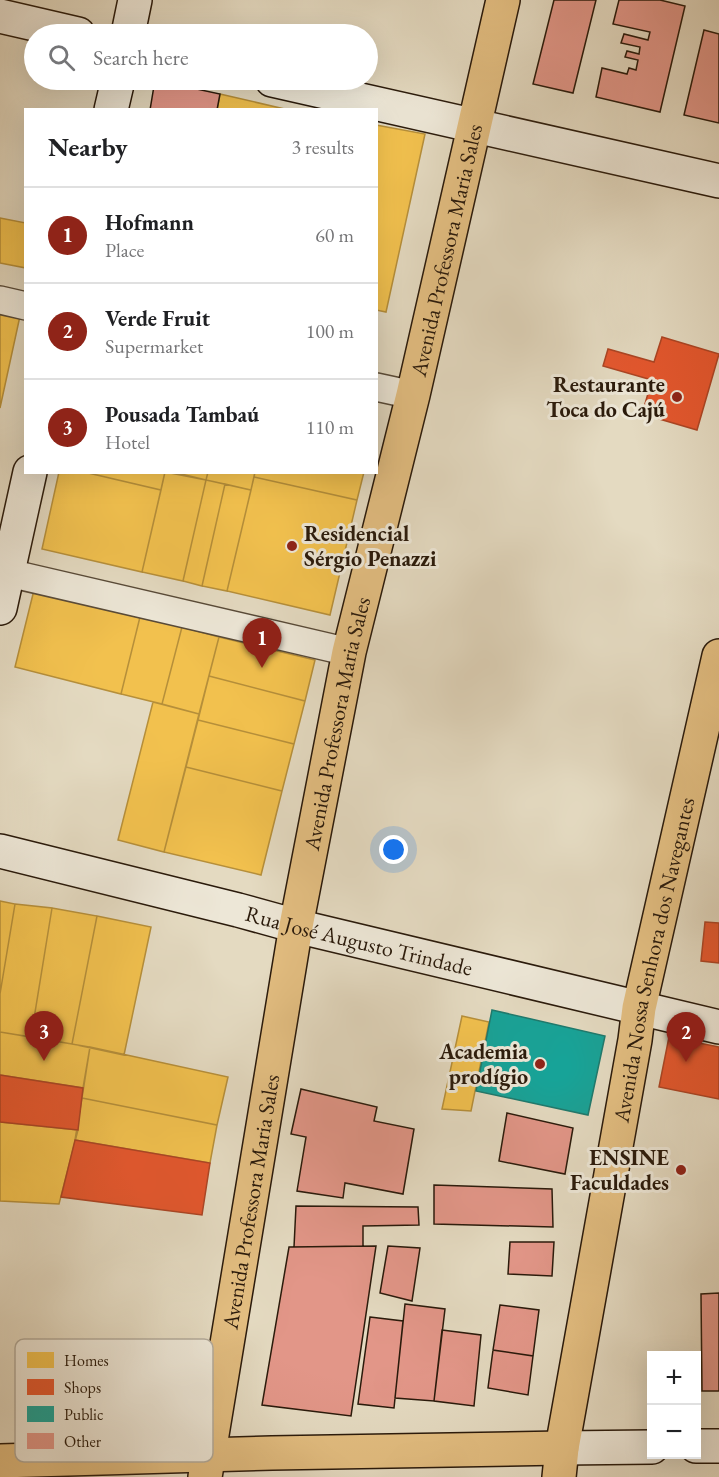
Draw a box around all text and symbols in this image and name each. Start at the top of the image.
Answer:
search box [24,24,378,90]
icon: search [45,41,78,74]
text: Search here [93,43,188,72]
street label: Avenida Professora Maria Sales [403,121,489,380]
text: Nearby [48,130,128,164]
text: 3 results [291,134,354,160]
text: Hofmann [105,208,194,237]
text: 1 [62,222,73,248]
text: 60 m [315,222,354,248]
text: Place [105,237,144,263]
text: Verde Fruit [105,304,210,333]
text: 2 [62,318,73,344]
text: 100 m [306,318,354,344]
text: Supermarket [105,333,203,359]
place label: Restaurante Toca do Cajú [546,370,665,424]
marker: Restaurante Toca do Cajú [670,390,684,404]
text: Pousada Tambaú [105,400,259,429]
text: 3 [62,414,73,440]
text: 110 m [306,414,354,440]
text: Hotel [105,429,150,455]
place label: Residencial Sérgio Penazzi [304,519,437,573]
marker: Residencial Sérgio Penazzi [285,539,299,553]
street label: Avenida Professora Maria Sales [297,594,377,854]
pin: 1 [242,618,282,668]
street label: Avenida Nossa Senhora dos Navegantes [606,794,701,1126]
your location [379,835,408,864]
street label: Rua José Augusto Trindade [242,899,476,983]
pin: 3 [24,1012,63,1061]
pin: 2 [666,1012,706,1062]
place label: Academia prodígio [438,1037,528,1091]
marker: Academia prodígio [533,1057,547,1071]
street label: Avenida Professora Maria Sales [215,1072,286,1332]
place label: ENSINE Faculdades [570,1143,669,1197]
marker: ENSINE Faculdades [674,1163,688,1177]
legend [15,1339,213,1462]
text: Homes [64,1350,109,1371]
map controls [647,1351,701,1459]
button: + [647,1351,701,1405]
text: Shops [64,1377,101,1398]
text: Public [64,1404,104,1425]
button: − [647,1405,701,1459]
text: Other [64,1431,102,1452]

